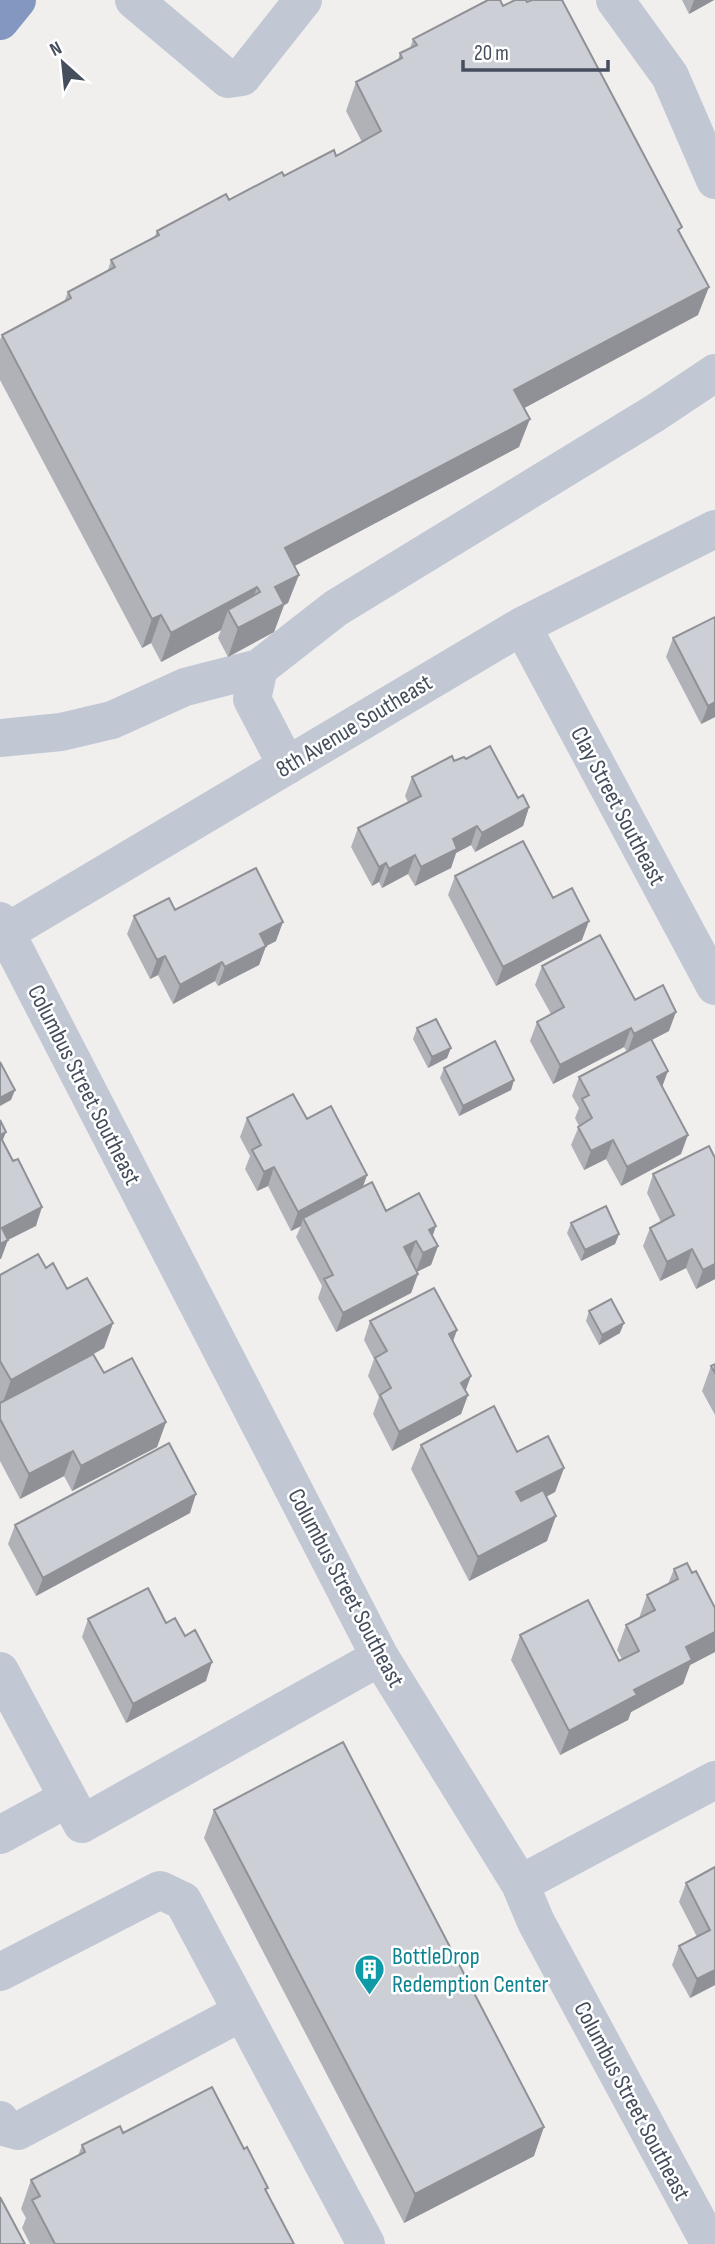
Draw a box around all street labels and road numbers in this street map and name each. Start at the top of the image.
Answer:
street label: 8th Avenue Southeast [271,668,437,784]
street label: Clay Street Southeast [564,722,672,890]
street label: Columbus Street Southeast [21,980,147,1190]
street label: Columbus Street Southeast [281,1484,411,1692]
street label: Columbus Street Southeast [567,1997,697,2205]

